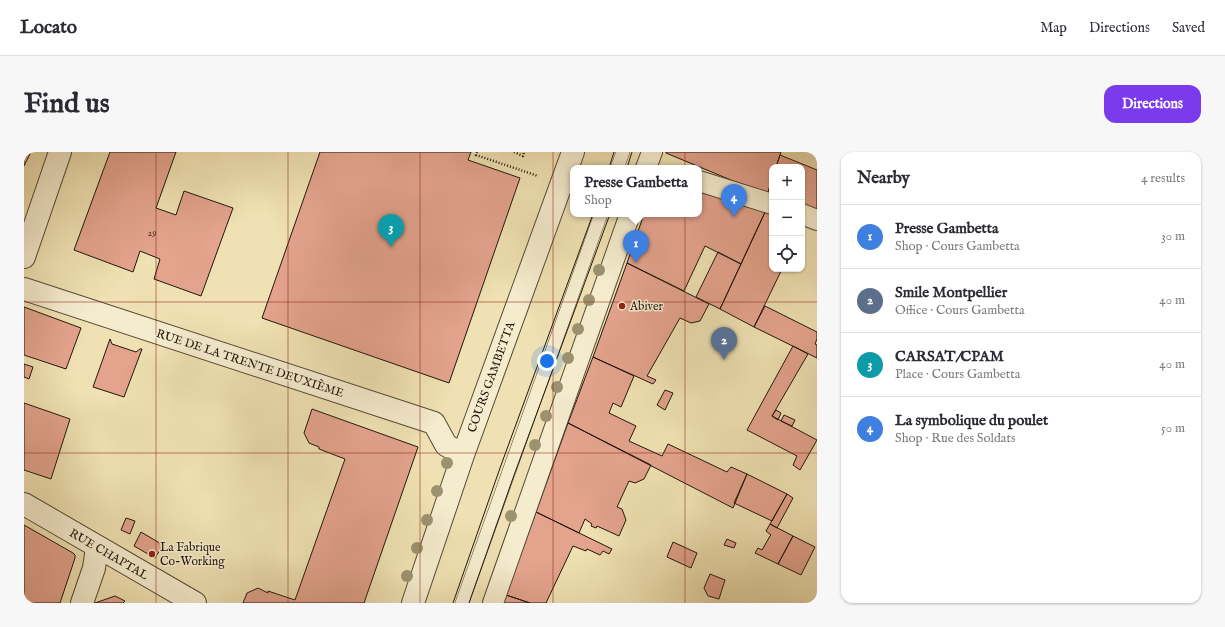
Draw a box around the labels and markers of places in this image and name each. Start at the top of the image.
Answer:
pin: 4 [721,184,747,217]
pin: 3 [378,214,404,247]
pin: 1 [623,230,649,263]
place label: Abiver [629,299,663,314]
marker: Abiver [617,301,627,311]
pin: 2 [711,327,737,360]
place label: La Fabrique Co-Working [160,540,225,569]
marker: La Fabrique Co-Working [147,549,157,559]

